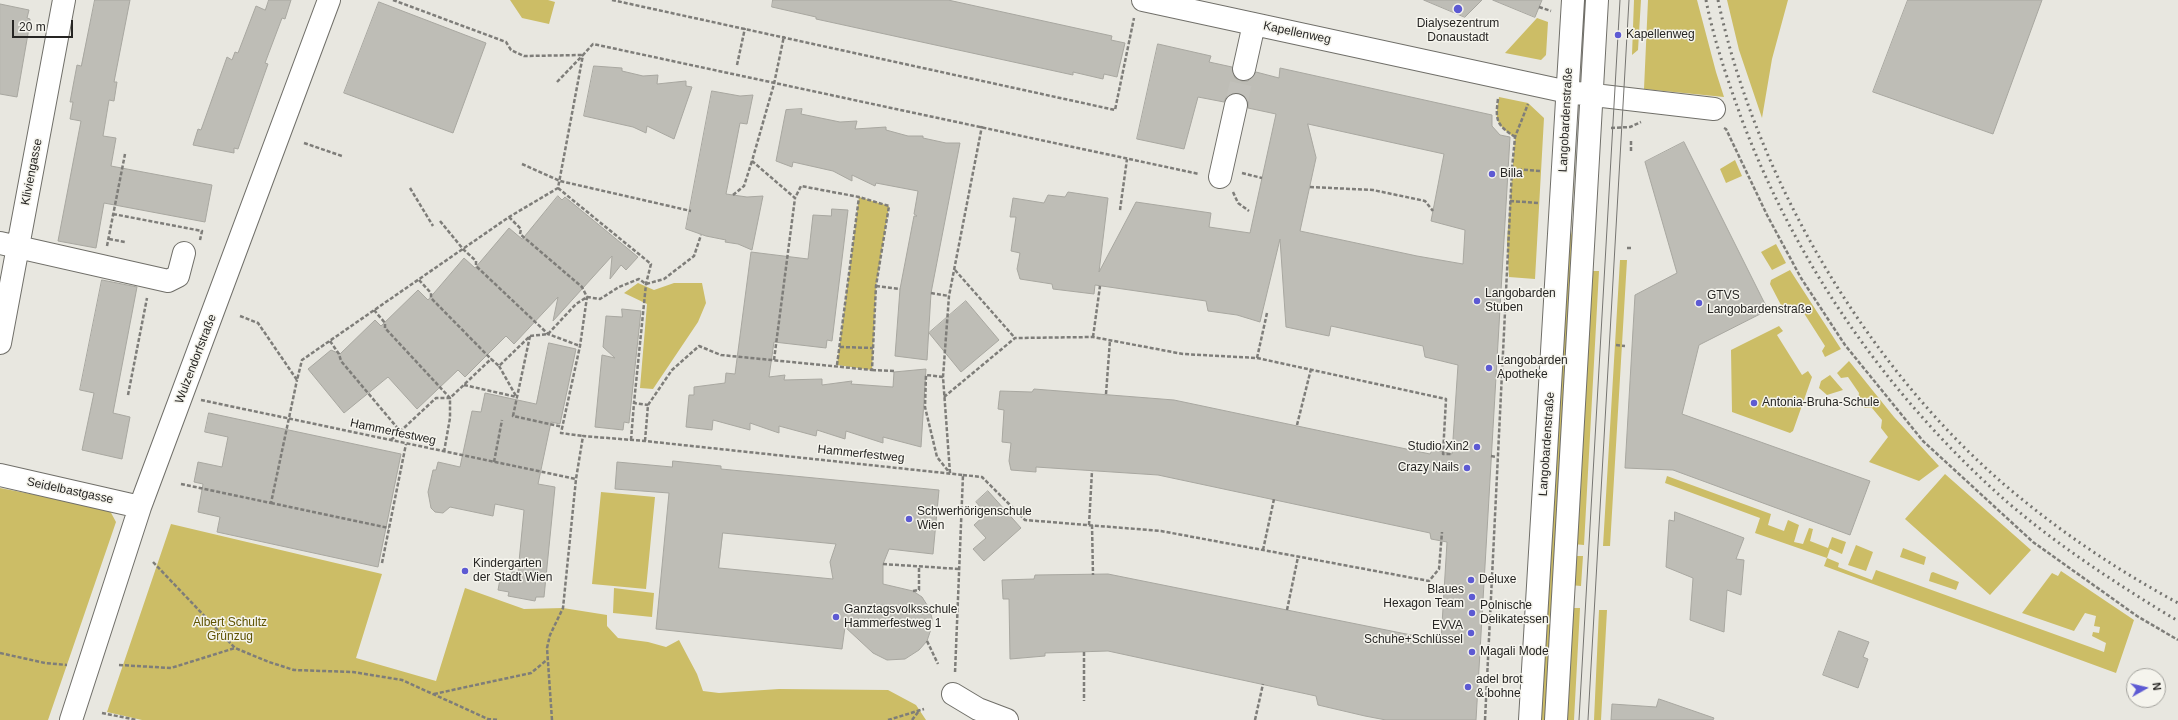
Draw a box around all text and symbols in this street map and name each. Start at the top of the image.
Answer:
marker: Dialysezentrum Donaustadt [1452,3,1464,15]
scale bar [14,12,75,38]
place label: Dialysezentrum Donaustadt [1417,17,1499,45]
street label: Kapellenweg [1262,19,1332,47]
text: 20 m [19,20,46,34]
place label: Kapellenweg [1626,28,1695,42]
marker: Kapellenweg [1613,30,1623,40]
street label: Langobardenstraße [1556,67,1576,173]
street label: Kliviengasse [19,138,45,206]
place label: Billa [1500,167,1523,181]
marker: Billa [1487,169,1497,179]
place label: Langobarden Stuben [1485,287,1556,315]
place label: GTVS Langobardenstraße [1707,289,1812,317]
marker: Langobarden Stuben [1472,296,1482,306]
marker: GTVS Langobardenstraße [1694,298,1704,308]
street label: Wulzendorfstraße [172,312,220,406]
place label: Langobarden Apotheke [1497,354,1568,382]
marker: Langobarden Apotheke [1484,363,1494,373]
street label: Langobardenstraße [1536,391,1558,497]
place label: Antonia-Bruha-Schule [1762,396,1879,410]
marker: Antonia-Bruha-Schule [1749,398,1759,408]
street label: Hammerfestweg [349,416,437,448]
place label: Studio Xin2 [1408,440,1469,454]
street label: Hammerfestweg [817,442,905,466]
marker: Studio Xin2 [1472,442,1482,452]
place label: Crazy Nails [1398,461,1459,475]
marker: Crazy Nails [1462,463,1472,473]
street label: Seidelbastgasse [25,475,115,507]
place label: Schwerhörigenschule Wien [917,505,1032,533]
marker: Schwerhörigenschule Wien [904,514,914,524]
place label: Kindergarten der Stadt Wien [473,557,552,585]
marker: Kindergarten der Stadt Wien [460,566,470,576]
place label: Deluxe [1479,573,1516,587]
marker: Deluxe [1466,575,1476,585]
place label: Blaues Hexagon Team [1383,583,1464,611]
marker: Blaues Hexagon Team [1467,592,1477,602]
place label: Polnische Delikatessen [1480,599,1549,627]
place label: Ganztagsvolksschule Hammerfestweg 1 [844,603,957,631]
marker: Polnische Delikatessen [1467,608,1477,618]
marker: Ganztagsvolksschule Hammerfestweg 1 [831,612,841,622]
park label: Albert Schultz Grünzug [193,616,267,644]
place label: EVVA Schuhe+Schlüssel [1364,619,1463,647]
marker: EVVA Schuhe+Schlüssel [1466,628,1476,638]
place label: Magali Mode [1480,645,1549,659]
marker: Magali Mode [1467,647,1477,657]
north arrow [2126,668,2166,708]
place label: adel brot & bohne [1476,673,1523,701]
marker: adel brot & bohne [1463,682,1473,692]
text: N [2150,682,2163,691]

